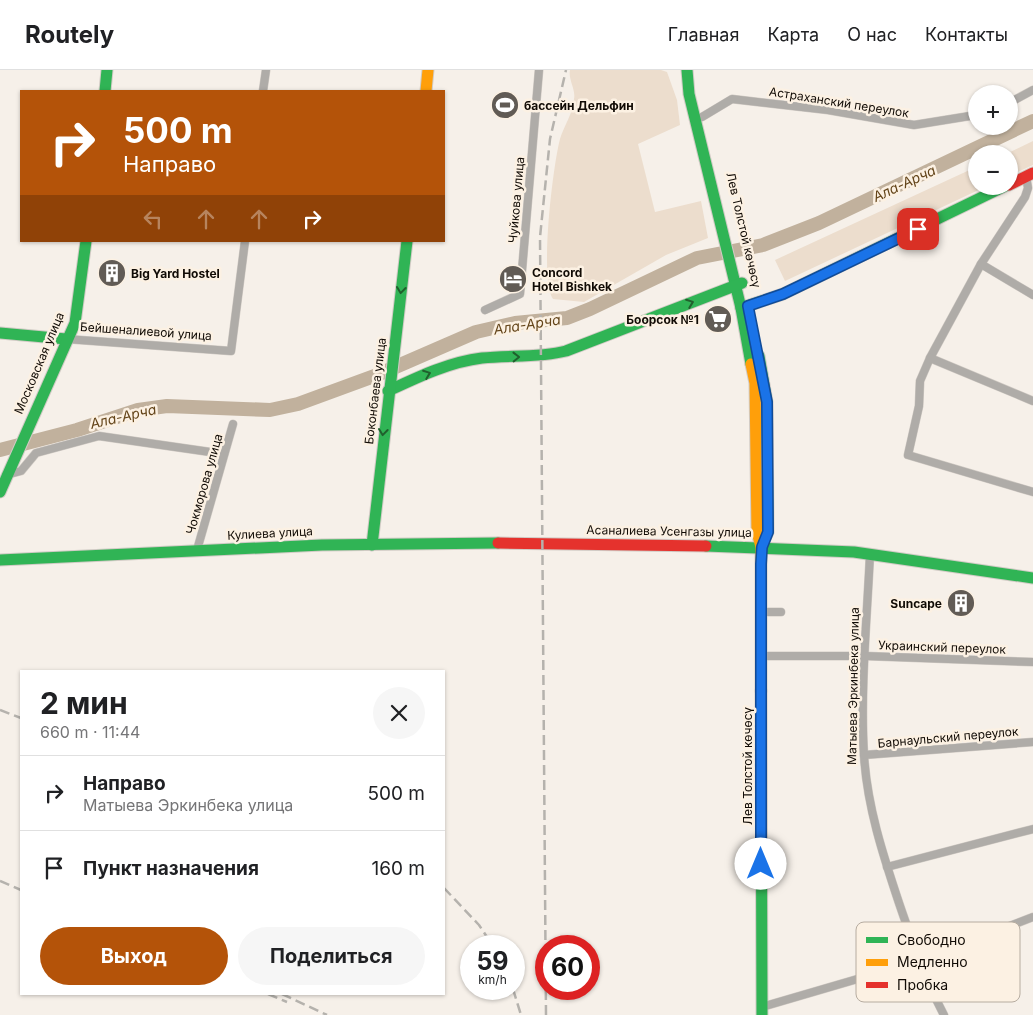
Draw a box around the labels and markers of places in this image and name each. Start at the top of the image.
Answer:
sports icon: бассейн Дельфин [490,90,520,120]
place label: бассейн Дельфин [524,98,634,113]
pin [897,208,939,250]
building icon: Big Yard Hostel [97,258,127,288]
hotel icon: Concord Hotel Bishkek [498,264,528,294]
place label: Concord Hotel Bishkek [532,265,612,294]
place label: Big Yard Hostel [131,266,220,281]
supermarket icon: Боорсок №1 [703,304,733,334]
place label: Боорсок №1 [626,312,699,327]
building icon: Suncape [946,588,976,618]
place label: Suncape [890,596,942,611]

